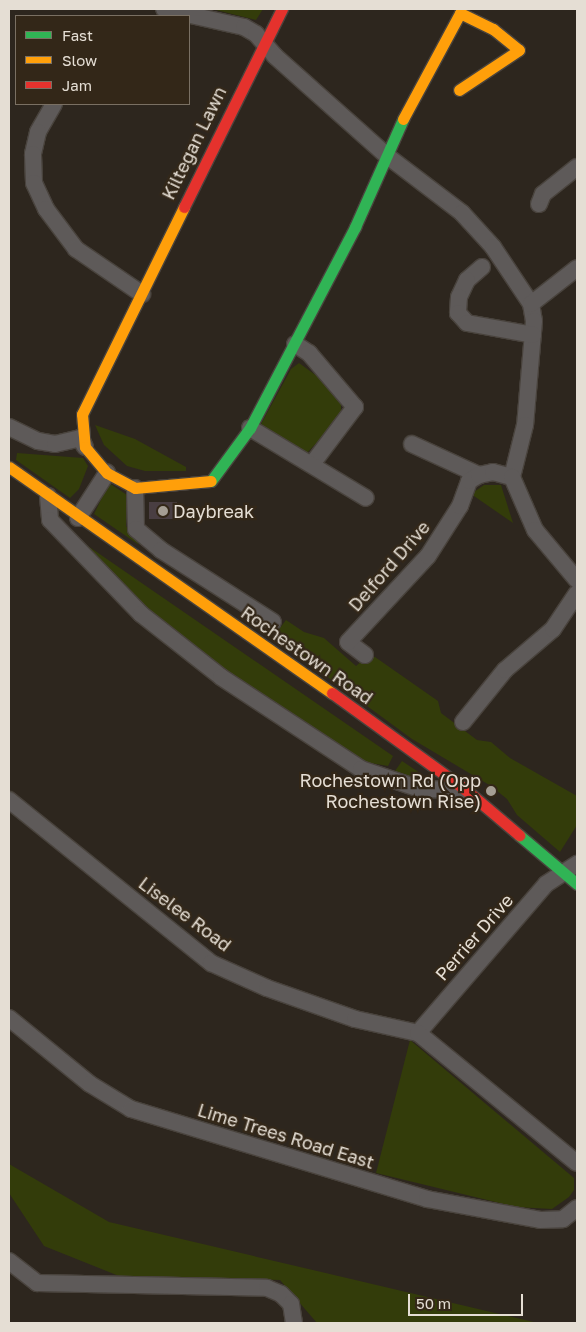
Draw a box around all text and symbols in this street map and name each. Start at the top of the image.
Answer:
legend [15,15,190,105]
text: Fast [62,26,93,44]
text: Slow [62,51,97,69]
text: Jam [62,76,92,94]
street label: Kiltegan Lawn [157,83,231,203]
place label: Daybreak [173,500,254,522]
marker: Daybreak [157,505,169,517]
street label: Delford Drive [344,516,434,616]
street label: Rochestown Road [237,601,377,709]
place label: Rochestown Rd (Opp Rochestown Rise) [299,770,481,812]
marker: Rochestown Rd (Opp Rochestown Rise) [485,785,497,797]
street label: Liselee Road [135,872,235,956]
street label: Perrier Drive [431,889,517,985]
street label: Lime Trees Road East [195,1099,377,1173]
scale bar [411,1284,526,1316]
text: 50 m [416,1294,451,1312]

